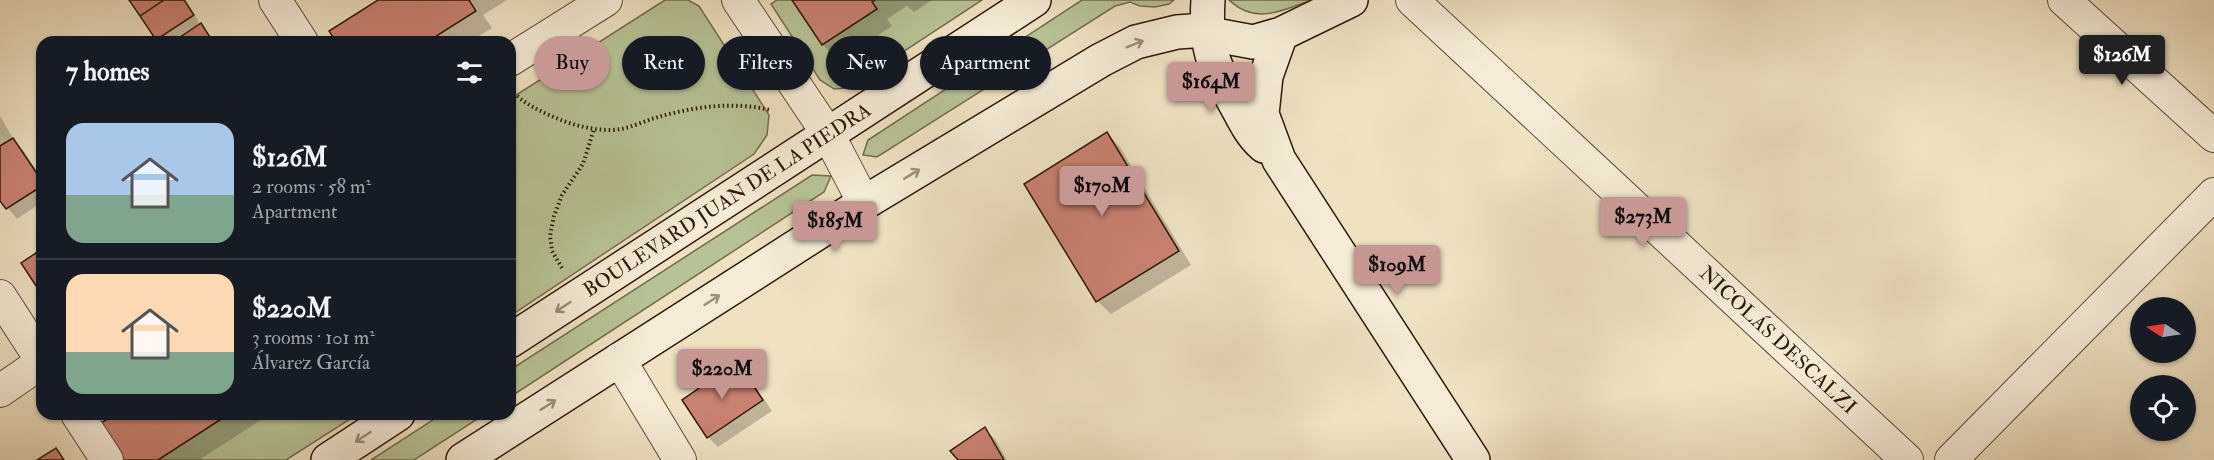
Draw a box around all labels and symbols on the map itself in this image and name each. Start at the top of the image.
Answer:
pin: $126M [2080,35,2164,86]
one-way arrow [1125,37,1144,48]
pin: $164M [1169,62,1253,113]
street label: BOULEVARD JUAN DE LA PIEDRA [578,97,876,303]
pin: $170M [1060,166,1144,217]
one-way arrow [903,167,920,179]
pin: $273M [1601,197,1685,248]
pin: $185M [793,201,877,252]
pin: $109M [1355,245,1439,296]
street label: NICOLÁS DESCALZI [1694,260,1863,419]
one-way arrow [703,294,720,306]
north arrow [2130,297,2196,363]
one-way arrow [555,301,572,313]
pin: $220M [680,349,764,400]
one-way arrow [539,399,556,411]
one-way arrow [355,431,372,443]

